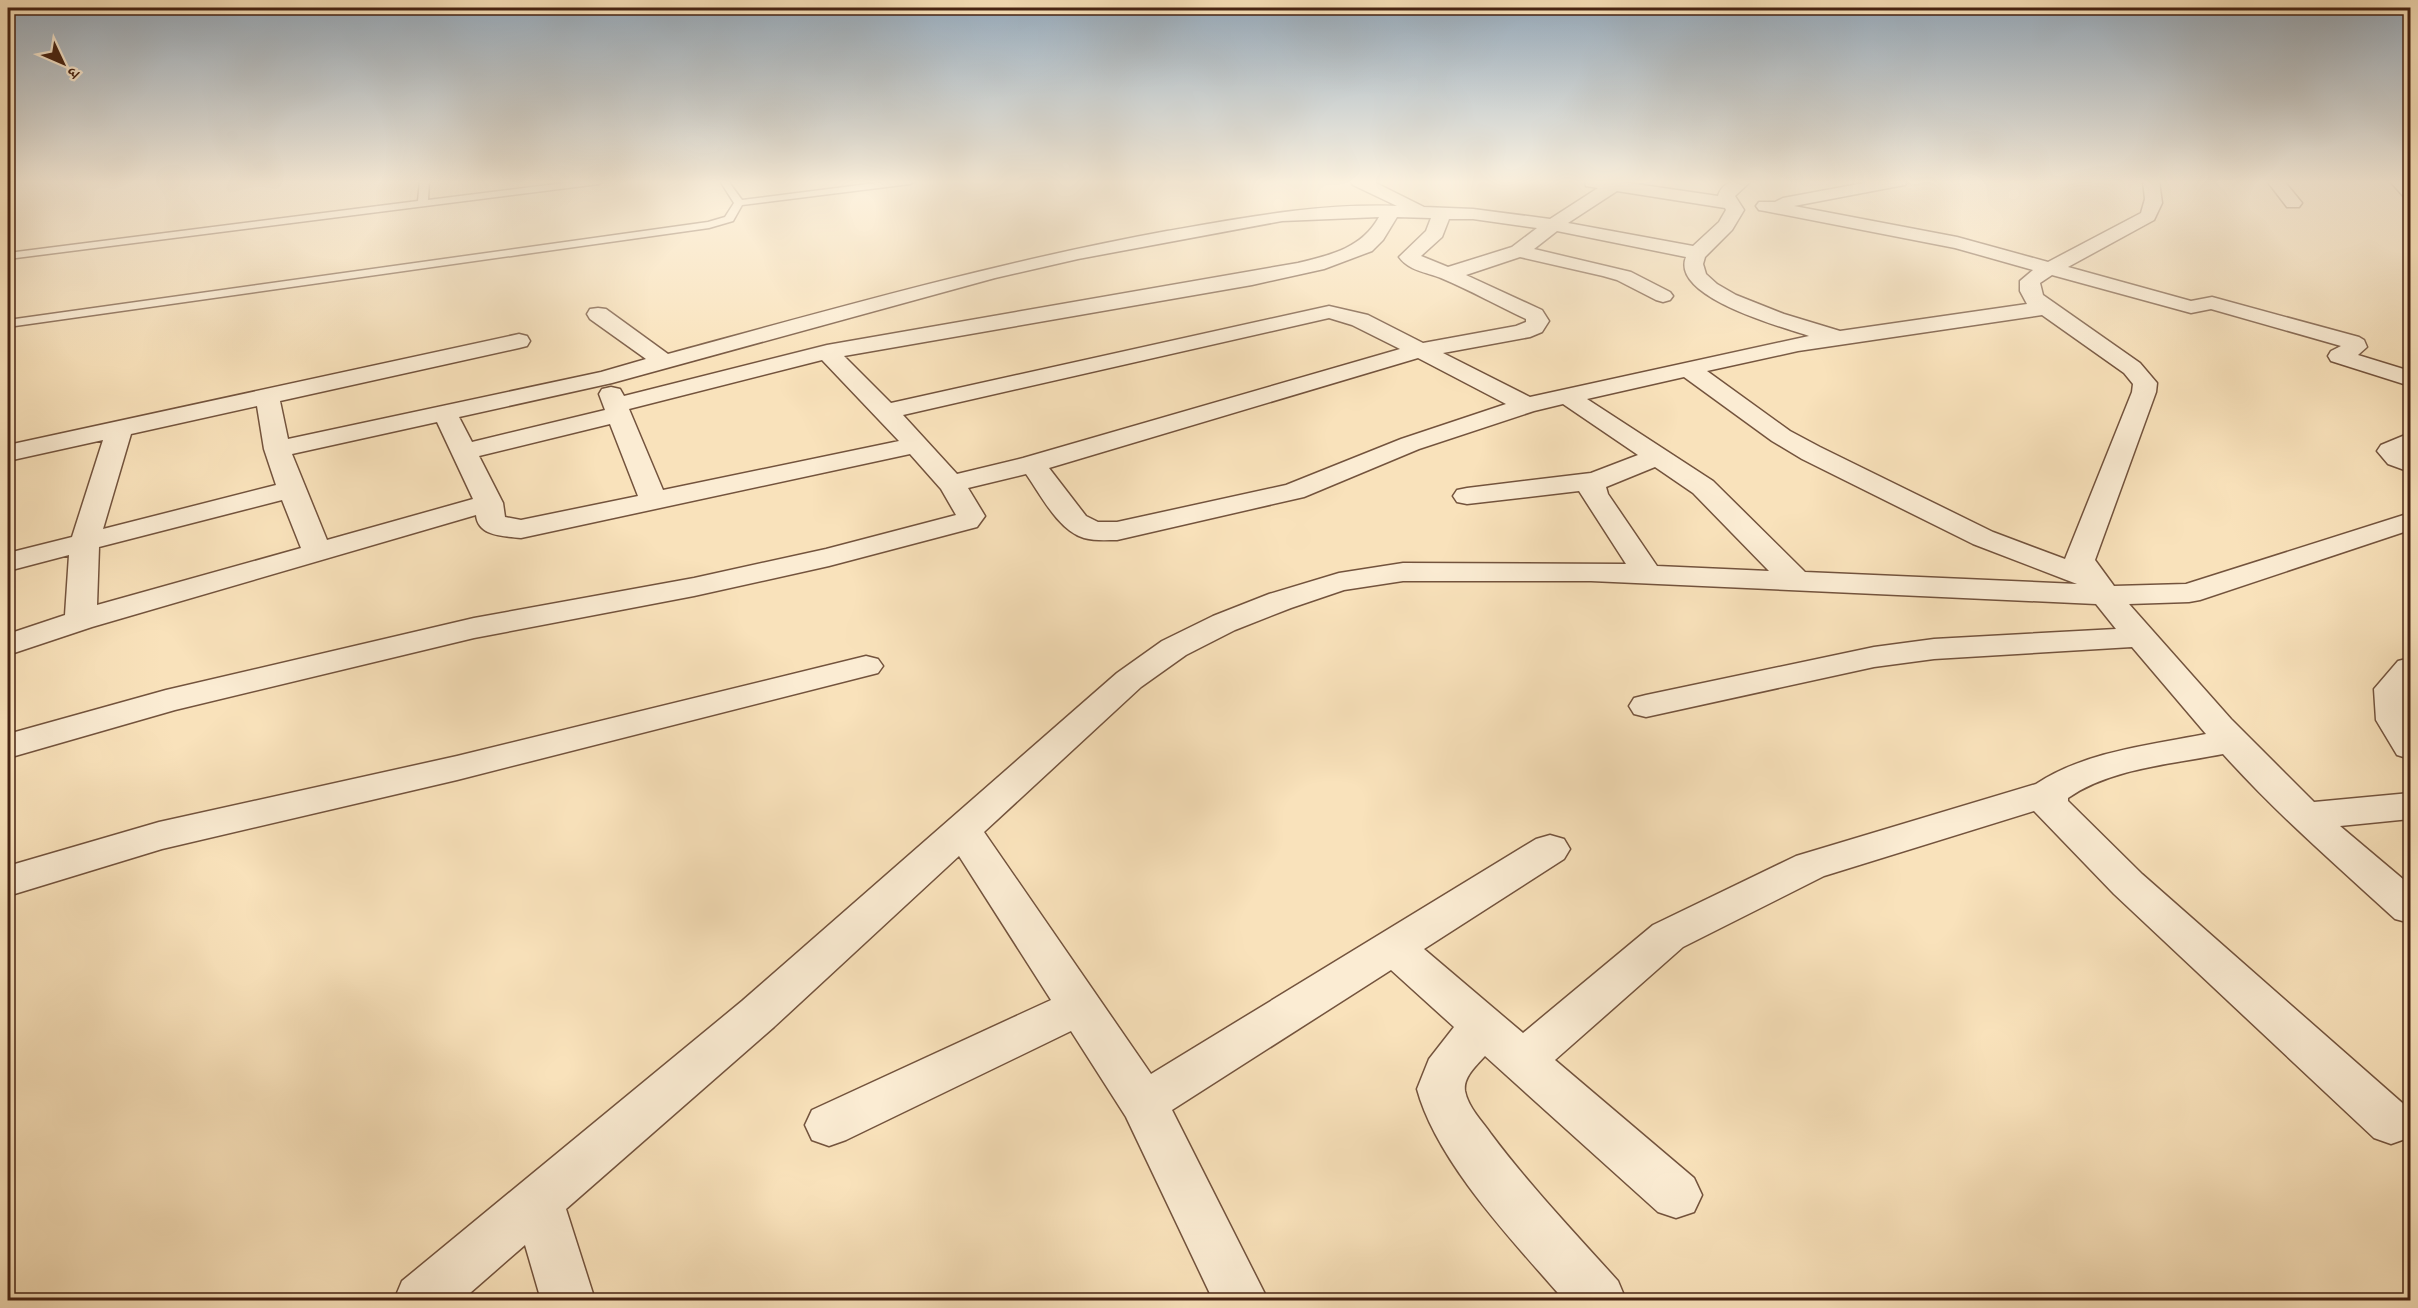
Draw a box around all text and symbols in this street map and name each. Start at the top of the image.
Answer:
north arrow [33,33,93,93]
text: उ [62,63,84,84]

